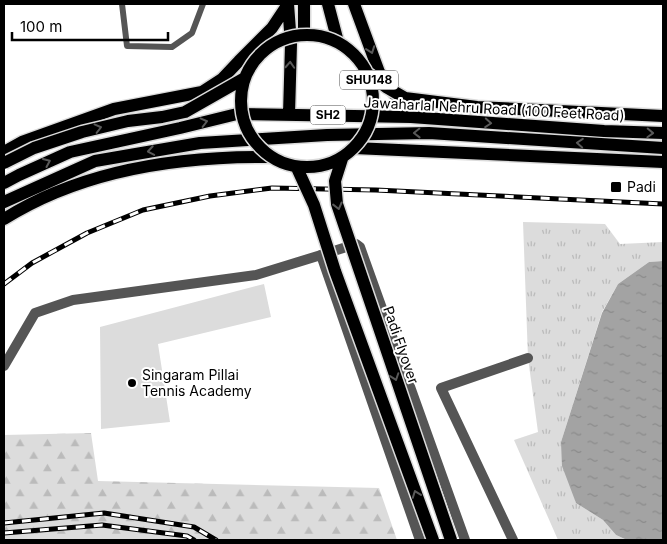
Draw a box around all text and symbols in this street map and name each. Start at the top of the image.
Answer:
scale bar [12,10,169,42]
text: 100 m [20,17,62,36]
one-way arrow [365,45,375,53]
one-way arrow [285,61,296,69]
road number: SHU148 [340,70,398,90]
street label: Jawaharlal Nehru Road (100 Feet Road) [363,93,625,124]
road number: SH2 [310,106,346,124]
one-way arrow [200,117,209,128]
one-way arrow [484,117,492,128]
one-way arrow [94,124,102,134]
one-way arrow [647,127,655,138]
one-way arrow [413,128,421,138]
one-way arrow [575,137,583,148]
one-way arrow [147,146,155,156]
one-way arrow [42,157,51,168]
place label: Padi [627,178,656,195]
marker: Padi [609,180,623,194]
one-way arrow [333,201,343,210]
street label: Padi Flyover [380,304,423,386]
place label: Singaram Pillai Tennis Academy [142,366,252,399]
one-way arrow [390,372,400,380]
marker: Singaram Pillai Tennis Academy [126,377,138,389]
one-way arrow [412,491,422,499]

